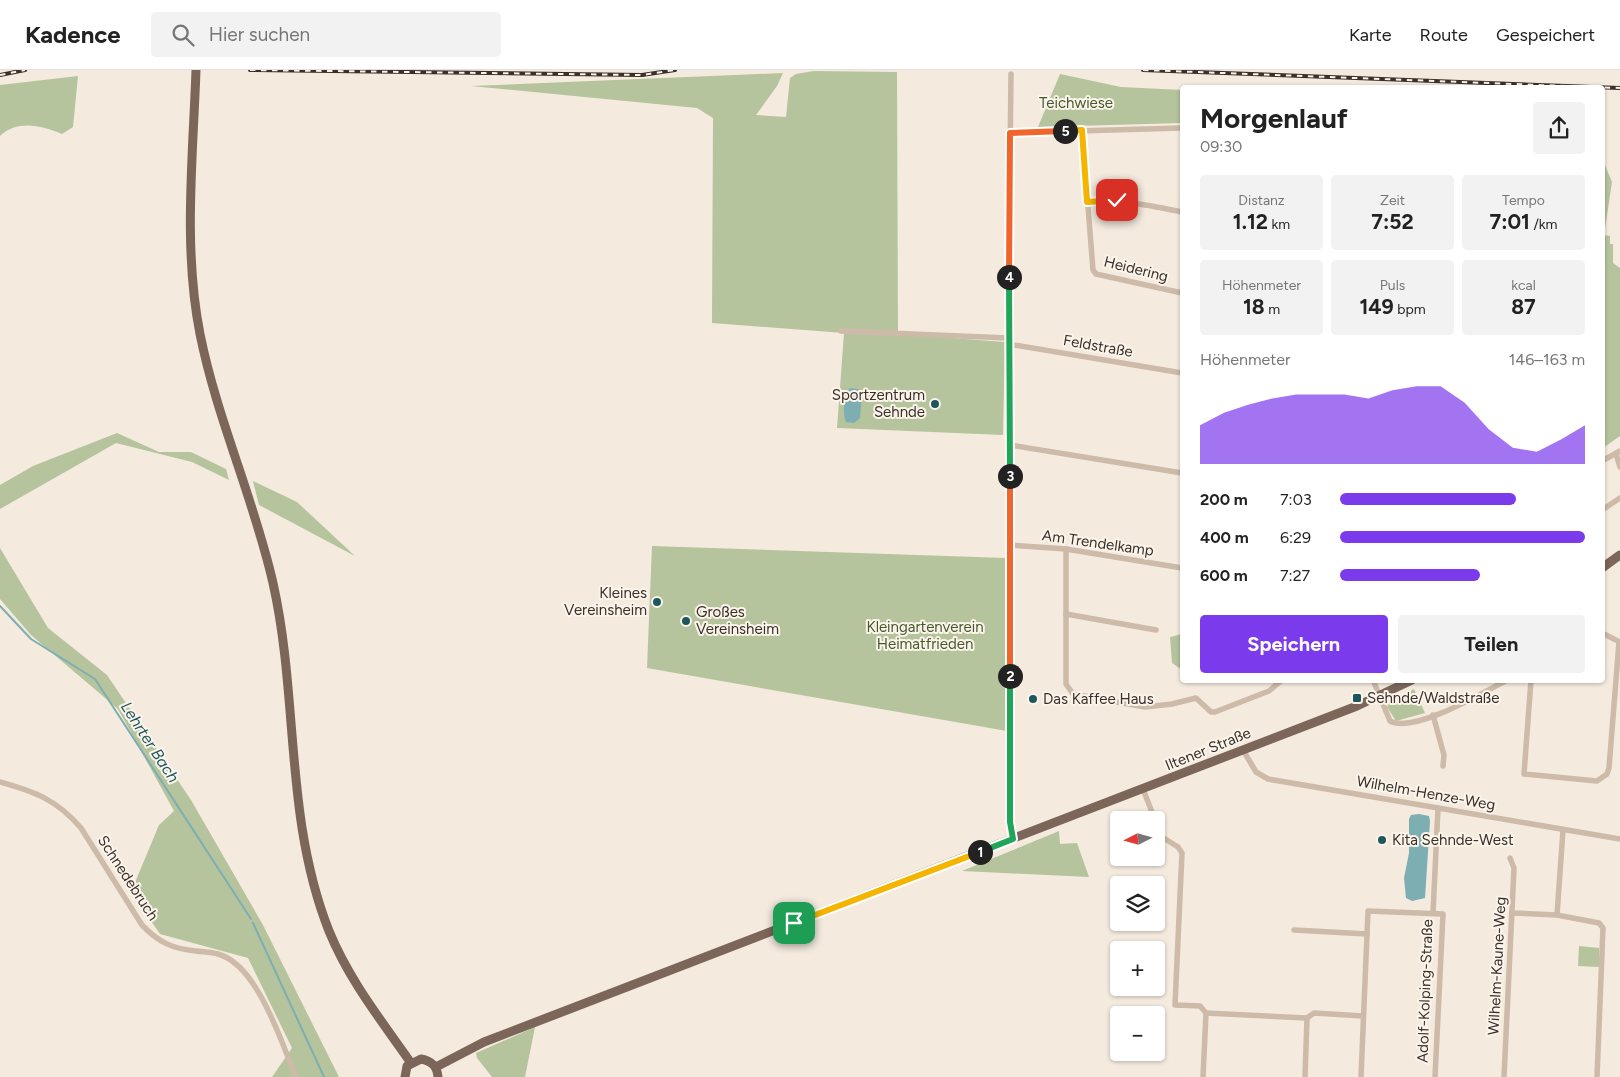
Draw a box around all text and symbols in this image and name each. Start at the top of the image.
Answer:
search box [151,12,501,57]
text: Kadence [25,20,121,49]
icon: search [169,21,197,49]
text: Hier suchen [209,23,310,46]
text: Karte [1349,24,1392,46]
text: Route [1420,24,1468,46]
text: Gespeichert [1496,24,1595,46]
park label: Teichwiese [1039,94,1113,112]
text: Morgenlauf [1200,101,1348,135]
button: share [1533,102,1585,154]
pin: 5 [1052,118,1078,144]
text: 5 [1061,123,1070,140]
text: 09:30 [1200,137,1242,156]
pin [1096,179,1138,221]
icon: check [1103,186,1131,214]
text: Distanz [1238,192,1285,209]
text: Zeit [1380,192,1405,209]
text: Tempo [1502,192,1545,209]
text: 1.12 [1233,209,1268,234]
text: 7:52 [1371,209,1414,234]
text: 7:01 [1489,209,1530,234]
text: km [1268,216,1290,233]
text: /km [1530,216,1558,233]
street label: Heidering [1102,252,1170,286]
pin: 4 [996,264,1022,290]
text: 4 [1005,269,1014,286]
text: Höhenmeter [1222,277,1301,294]
text: Puls [1380,277,1405,294]
text: kcal [1511,277,1536,294]
text: 18 [1243,294,1265,319]
text: 149 [1359,294,1394,319]
text: 87 [1511,294,1536,319]
text: m [1265,301,1280,318]
text: bpm [1394,301,1426,318]
street label: Feldstraße [1062,331,1134,361]
text: Höhenmeter [1200,350,1290,369]
text: 146–163 m [1509,350,1585,369]
place label: Sportzentrum Sehnde [832,386,925,421]
marker: Sportzentrum Sehnde [929,398,941,410]
pin: 3 [998,464,1022,488]
text: 3 [1007,468,1014,485]
text: 200 m [1200,490,1248,509]
text: 7:03 [1280,490,1312,509]
street label: Am Trendelkamp [1041,526,1155,560]
text: 400 m [1200,528,1249,547]
text: 6:29 [1280,528,1311,547]
text: 600 m [1200,566,1248,585]
text: 7:27 [1280,566,1310,585]
place label: Kleines Vereinsheim [564,584,647,619]
marker: Kleines Vereinsheim [651,596,663,608]
place label: Großes Vereinsheim [696,603,779,638]
marker: Großes Vereinsheim [680,615,692,627]
button: Speichern [1200,615,1388,673]
button: Teilen [1398,615,1585,673]
park label: Kleingartenverein Heimatfrieden [866,618,984,653]
pin: 2 [998,664,1022,688]
text: 2 [1006,668,1015,685]
place label: Sehnde/Waldstraße [1367,689,1500,707]
place label: Das Kaffee Haus [1043,690,1154,708]
marker: Sehnde/Waldstraße [1351,692,1363,704]
marker: Das Kaffee Haus [1027,693,1039,705]
water label: Lehrter Bach [117,698,183,786]
street label: Iltener Straße [1163,724,1253,774]
street label: Wilhelm-Henze-Weg [1355,772,1497,814]
north arrow [1110,811,1165,866]
map controls [1110,811,1165,1061]
place label: Kita Sehnde-West [1392,831,1514,849]
street label: Schnedebruch [94,832,162,924]
marker: Kita Sehnde-West [1376,834,1388,846]
pin: 1 [968,840,992,864]
text: 1 [978,844,983,861]
button: layers [1110,876,1165,931]
street label: Wilhelm-Kaune-Weg [1484,896,1510,1036]
pin [773,902,815,944]
icon: arrive [780,909,808,937]
street label: Adolf-Kolping-Straße [1413,919,1437,1063]
button: + [1110,941,1165,996]
button: − [1110,1006,1165,1061]

